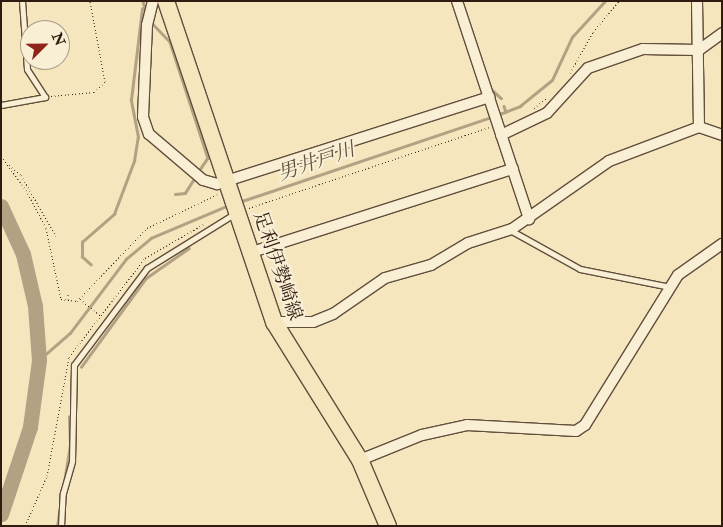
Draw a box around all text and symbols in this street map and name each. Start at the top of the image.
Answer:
north arrow [20,20,70,70]
text: N [48,30,69,48]
water label: 男井戸川 [274,137,358,185]
street label: 足利伊勢崎線 [248,208,306,324]

